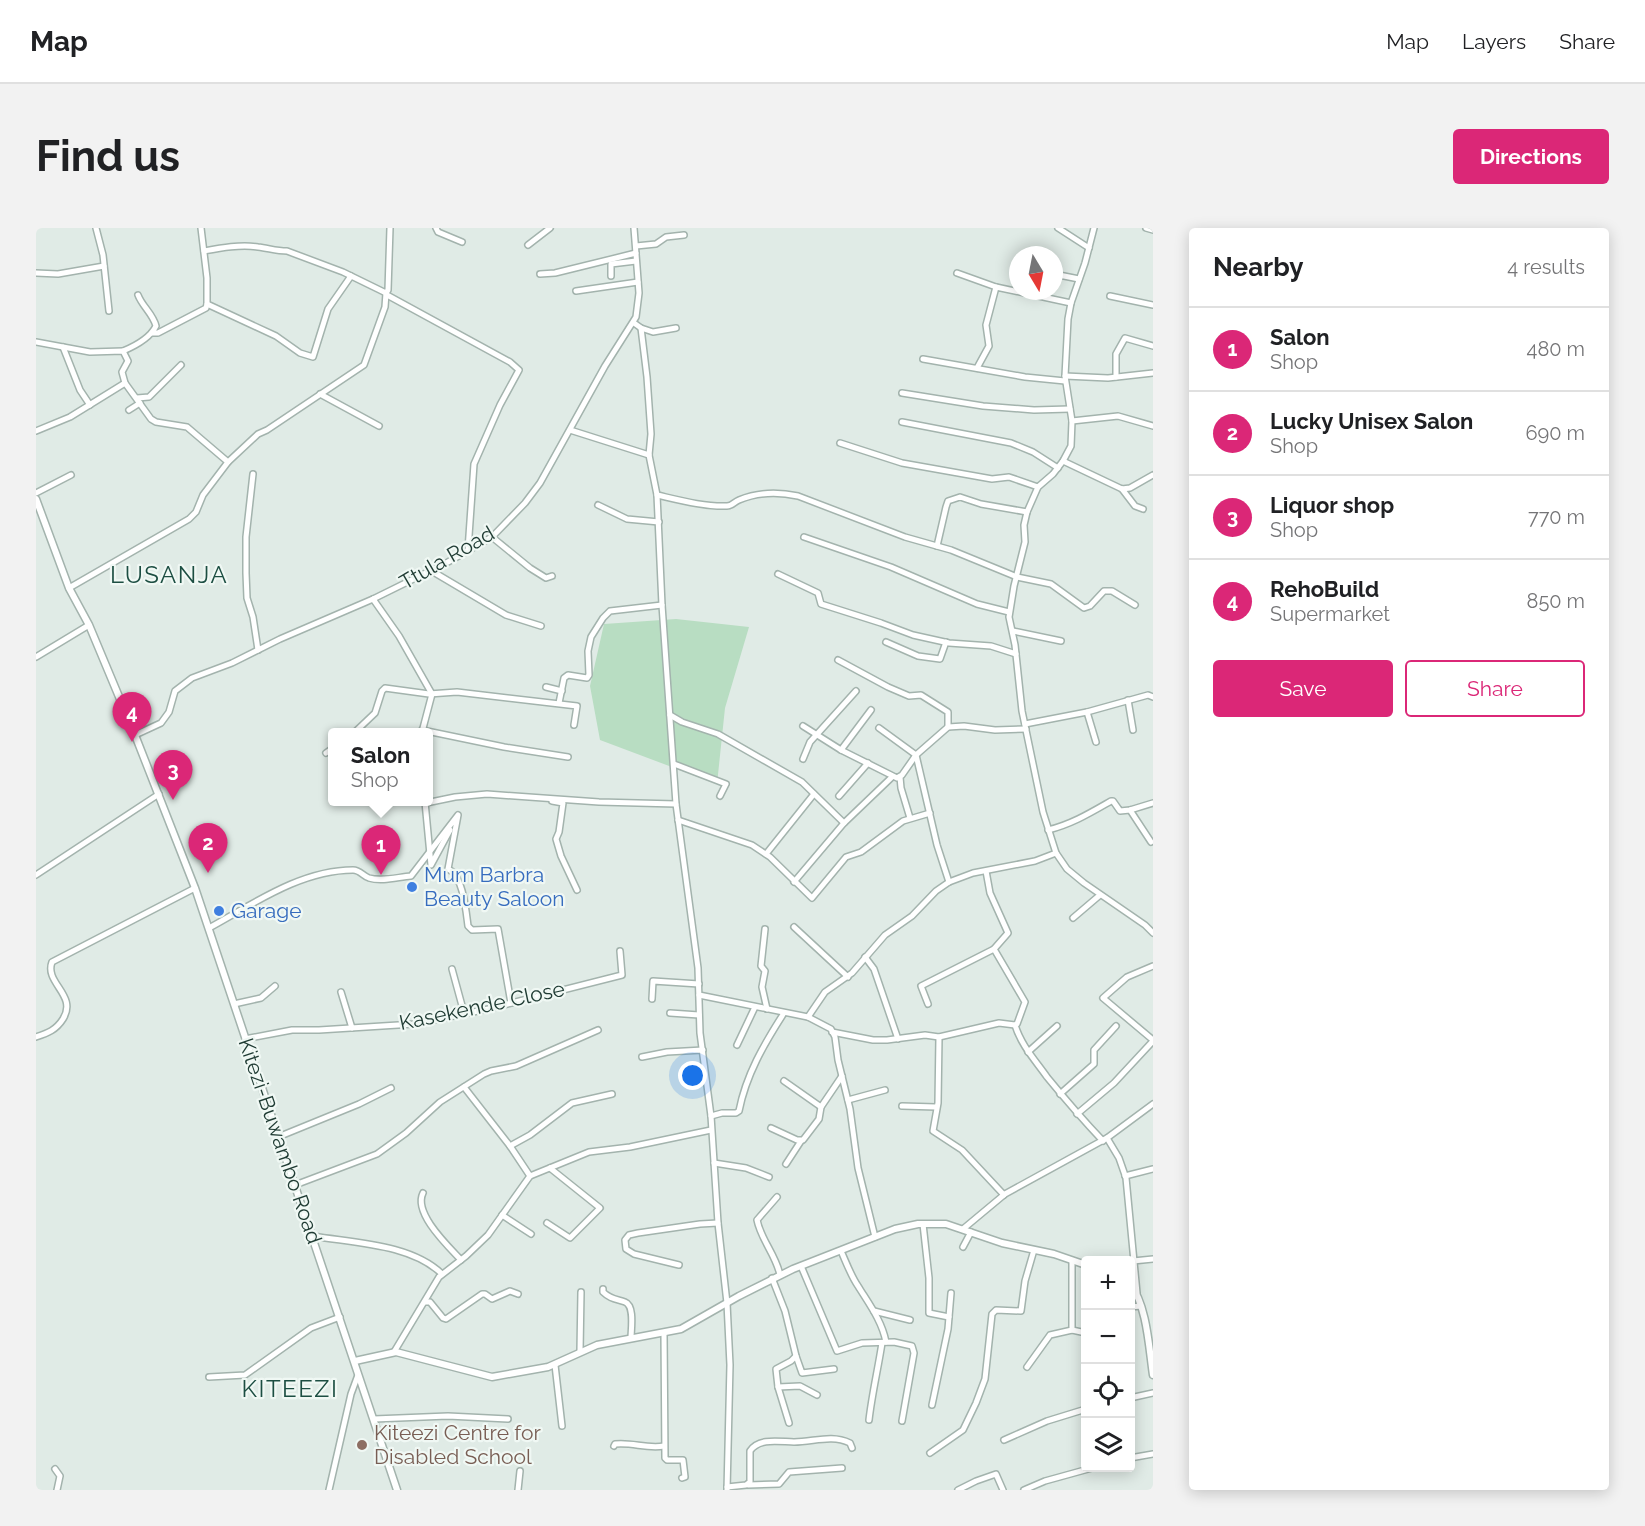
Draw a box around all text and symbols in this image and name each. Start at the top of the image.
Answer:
text: Map [30,25,88,58]
text: Map [1386,29,1429,54]
text: Layers [1462,29,1526,54]
text: Share [1559,29,1615,54]
button: Directions [1453,129,1609,184]
text: Find us [36,132,180,181]
north arrow [1009,246,1063,300]
text: Nearby [1213,252,1303,282]
text: 4 results [1507,255,1585,279]
text: Salon [1270,324,1330,350]
text: 1 [1228,337,1237,361]
text: 480 m [1527,337,1585,361]
text: Shop [1270,350,1318,374]
text: Lucky Unisex Salon [1270,408,1473,434]
text: 2 [1227,421,1238,445]
text: 690 m [1526,421,1585,445]
text: Shop [1270,434,1318,458]
text: Liquor shop [1270,492,1394,518]
text: 3 [1227,505,1238,529]
text: 770 m [1528,505,1585,529]
text: Shop [1270,518,1318,542]
street label: Ttula Road [395,520,498,595]
district label: LUSANJA [110,560,228,589]
text: RehoBuild [1270,576,1379,602]
text: 4 [1227,589,1238,613]
text: 850 m [1527,589,1585,613]
text: Supermarket [1270,602,1390,626]
button: Save [1213,660,1393,717]
button: Share [1405,660,1585,717]
pin: 4 [112,692,152,742]
popup [328,728,433,806]
text: Salon [351,742,410,768]
pin: 3 [154,750,192,800]
text: Shop [351,768,399,792]
pin: 2 [188,824,228,873]
pin: 1 [362,826,400,875]
place label: Mum Barbra Beauty Saloon [424,862,565,911]
marker: Mum Barbra Beauty Saloon [405,880,419,894]
place label: Garage [231,898,302,923]
marker: Garage [212,904,226,918]
street label: Kasekende Close [397,976,567,1035]
street label: Kitezi-Buwambo Road [233,1035,327,1247]
your location [678,1061,707,1090]
map controls [1081,1256,1135,1472]
button: + [1081,1256,1135,1310]
button: − [1081,1310,1135,1364]
button: locate [1081,1364,1135,1418]
district label: KITEEZI [242,1374,338,1403]
button: layers [1081,1418,1135,1472]
place label: Kiteezi Centre for Disabled School [374,1420,541,1469]
marker: Kiteezi Centre for Disabled School [355,1438,369,1452]

